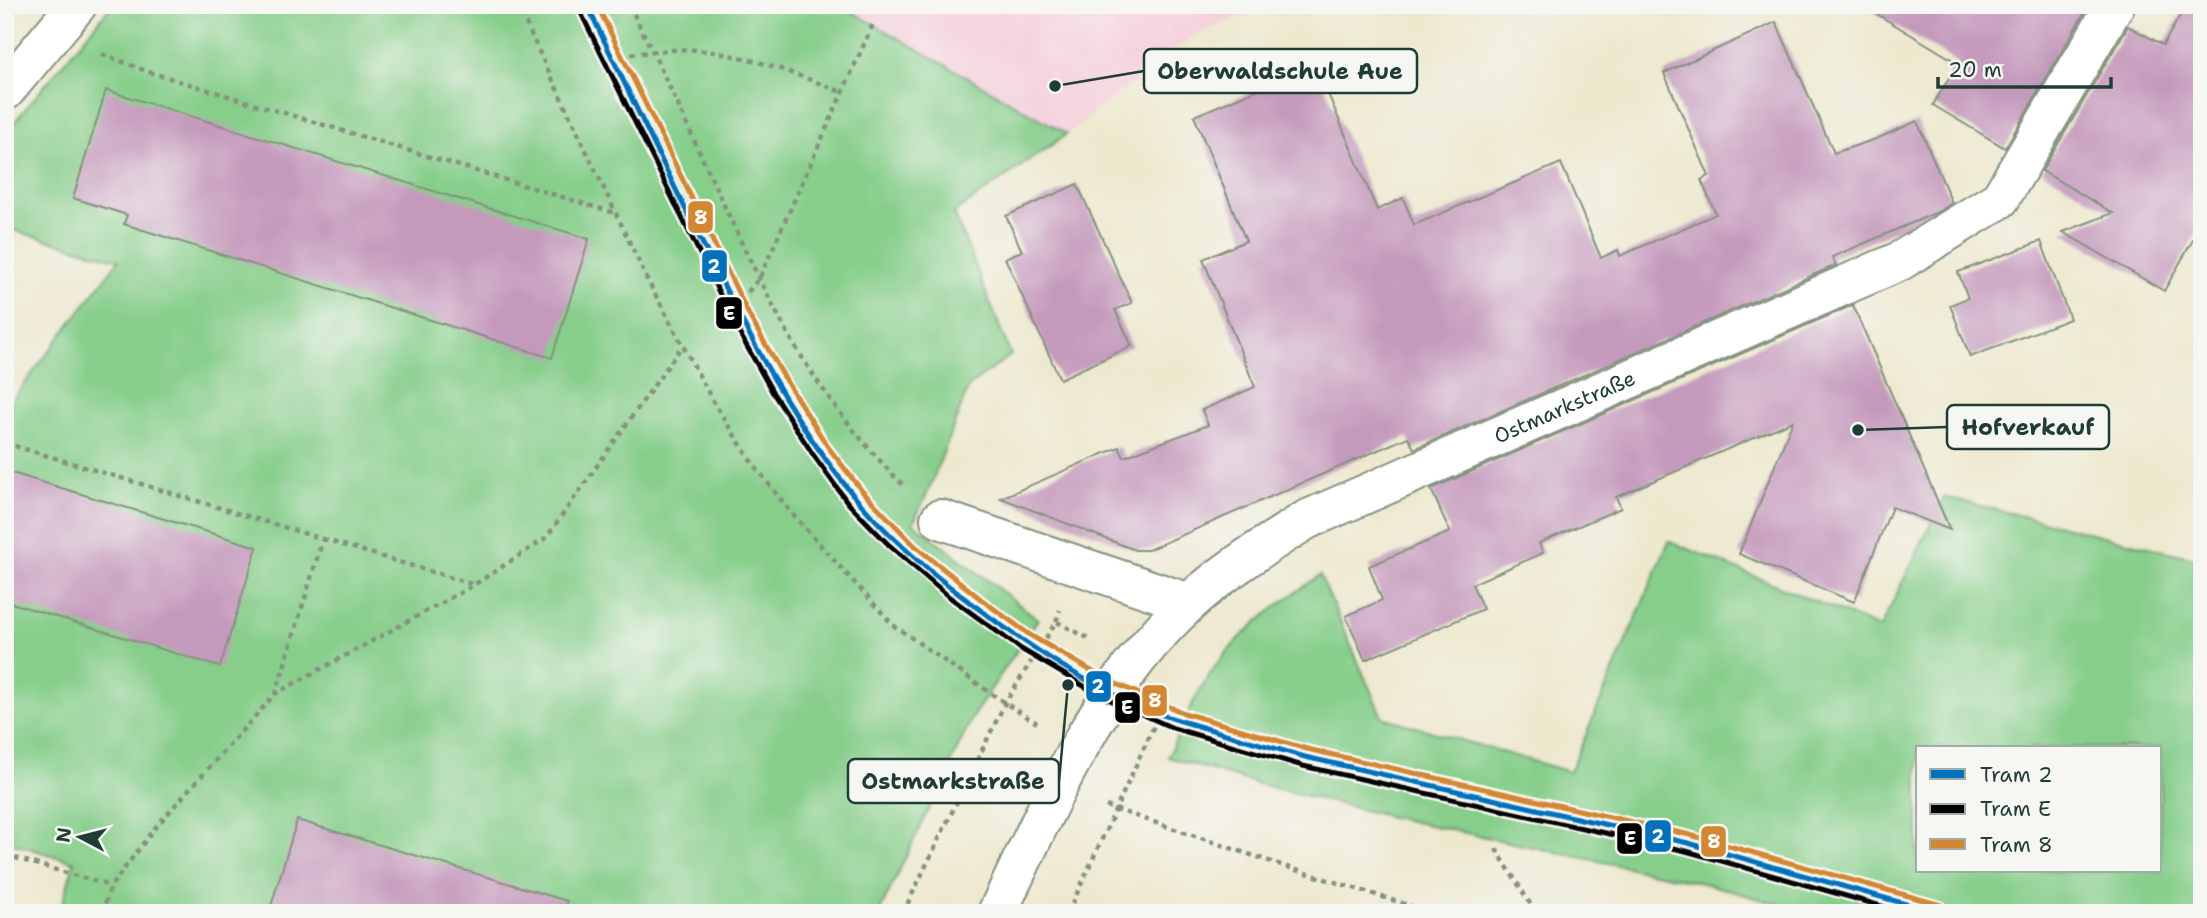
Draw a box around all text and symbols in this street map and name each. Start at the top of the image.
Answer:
scale bar [1938,46,2111,90]
callout: Oberwaldschule Aue [1144,49,1417,93]
text: Oberwaldschule Aue [1157,56,1403,86]
text: 20 m [1948,56,2002,84]
line badge: 8 [687,200,714,234]
text: 8 [694,205,708,230]
line badge: 2 [701,249,728,283]
text: 2 [707,254,721,279]
line badge: E [715,296,743,330]
text: E [723,301,735,326]
street label: Ostmarkstraße [1490,364,1640,450]
callout: Hofverkauf [1947,405,2109,449]
text: Hofverkauf [1961,412,2095,442]
line badge: 2 [1085,670,1112,703]
text: 2 [1091,674,1105,699]
line badge: 8 [1141,684,1168,717]
text: 8 [1148,688,1162,713]
line badge: E [1114,691,1141,724]
text: E [1121,695,1133,720]
legend [1916,746,2162,872]
callout: Ostmarkstraße [848,759,1059,803]
text: Tram 2 [1980,761,2053,789]
text: Ostmarkstraße [861,766,1045,796]
text: Tram E [1980,795,2051,823]
north arrow [46,802,116,872]
line badge: 2 [1644,819,1672,853]
line badge: E [1616,822,1643,855]
text: 2 [1651,824,1665,849]
line badge: 8 [1700,825,1727,858]
text: N [50,826,77,844]
text: E [1624,826,1636,851]
text: 8 [1707,829,1721,854]
text: Tram 8 [1980,831,2053,859]

